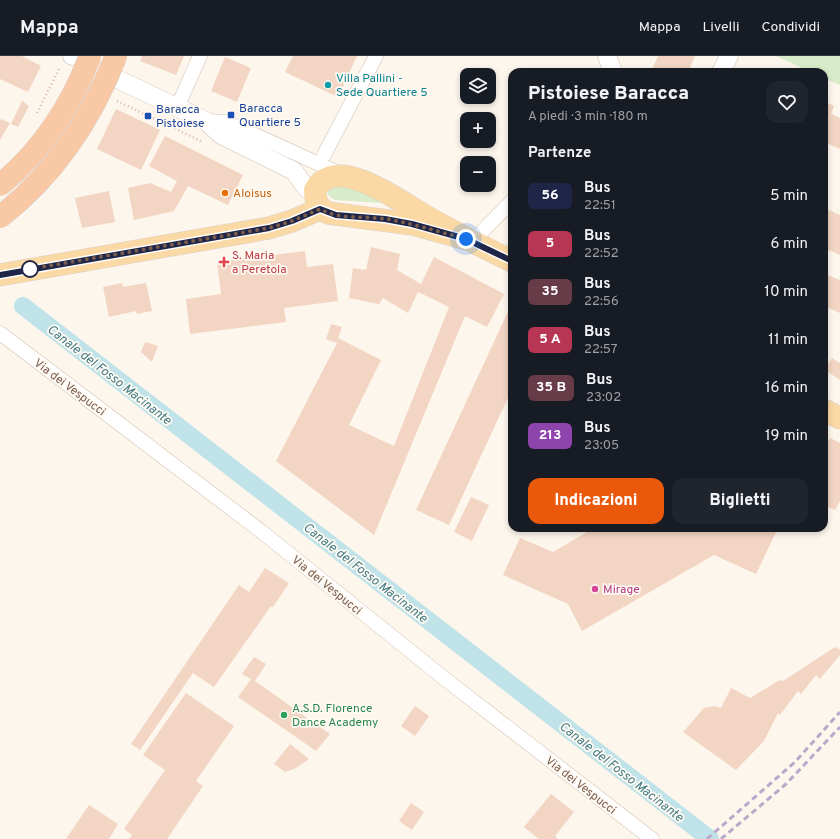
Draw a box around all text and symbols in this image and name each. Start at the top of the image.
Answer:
text: Mappa [20,16,79,40]
text: Mappa [639,19,681,36]
text: Livelli [703,19,739,36]
text: Condividi [761,19,820,36]
map controls [460,68,496,192]
button: layers [460,68,496,104]
place label: Villa Pallini - Sede Quartiere 5 [336,71,428,101]
marker: Villa Pallini - Sede Quartiere 5 [323,80,333,90]
button: heart [766,81,808,123]
text: Pistoiese Baracca [528,82,689,106]
place label: Baracca Quartiere 5 [239,101,301,131]
place label: Baracca Pistoiese [156,102,205,132]
text: A piedi · 3 min · 180 m [528,109,648,125]
marker: Baracca Quartiere 5 [226,110,236,120]
marker: Baracca Pistoiese [143,111,153,121]
button: + [460,112,496,148]
text: Partenze [528,144,591,163]
button: − [460,156,496,192]
text: Bus [584,179,611,198]
place label: Aloisus [233,186,272,202]
text: 56 [541,187,559,204]
text: 5 min [770,187,808,206]
marker: Aloisus [220,188,230,198]
text: 22:51 [584,198,616,214]
text: Bus [584,227,611,246]
your location [456,229,476,249]
text: 5 [546,235,554,252]
text: 6 min [771,235,808,254]
text: 22:52 [584,246,619,262]
place label: S. Maria a Peretola [232,248,287,278]
marker: S. Maria a Peretola [219,257,229,267]
unlabelled marker [21,260,39,278]
text: Bus [584,275,611,294]
text: 35 [542,283,558,300]
text: 10 min [764,283,808,302]
text: 22:56 [584,294,619,310]
water label: Canale del Fosso Macinante [43,322,174,429]
text: Bus [584,323,611,342]
text: 5 A [539,331,561,348]
text: 11 min [768,331,808,350]
text: 22:57 [584,342,618,358]
street label: Via dei Vespucci [30,356,109,420]
text: Bus [586,371,613,390]
text: 35 B [536,379,566,396]
text: 16 min [765,379,808,398]
text: 23:02 [586,390,621,406]
text: Bus [584,419,611,438]
text: 213 [539,427,561,444]
text: 19 min [765,427,808,446]
text: 23:05 [584,438,619,454]
button: Indicazioni [528,478,664,524]
button: Biglietti [672,478,808,524]
water label: Canale del Fosso Macinante [299,520,430,627]
street label: Via dei Vespucci [288,553,365,619]
place label: Mirage [603,582,640,598]
marker: Mirage [590,584,600,594]
place label: A.S.D. Florence Dance Academy [292,701,378,731]
marker: A.S.D. Florence Dance Academy [279,710,289,720]
water label: Canale del Fosso Macinante [555,719,686,826]
street label: Via dei Vespucci [542,753,619,819]

